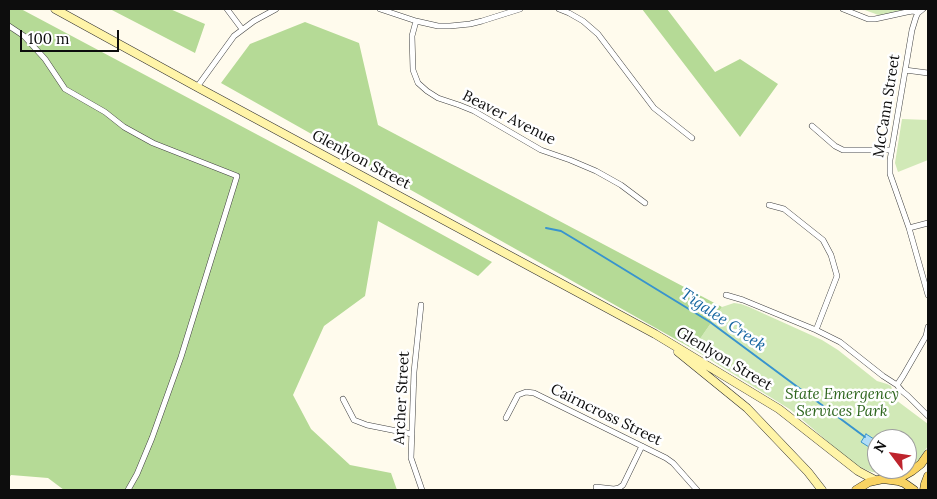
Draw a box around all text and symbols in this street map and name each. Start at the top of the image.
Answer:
scale bar [22,20,121,52]
text: 100 m [28,29,69,48]
street label: McCann Street [870,53,904,159]
street label: Beaver Avenue [459,87,559,149]
street label: Glenlyon Street [309,127,413,193]
water label: Tigalee Creek [677,284,769,356]
street label: Glenlyon Street [673,323,775,395]
street label: Archer Street [391,351,413,445]
street label: Cairncross Street [547,380,665,450]
park label: State Emergency Services Park [785,386,899,421]
north arrow [867,429,917,479]
text: N [869,438,890,456]

